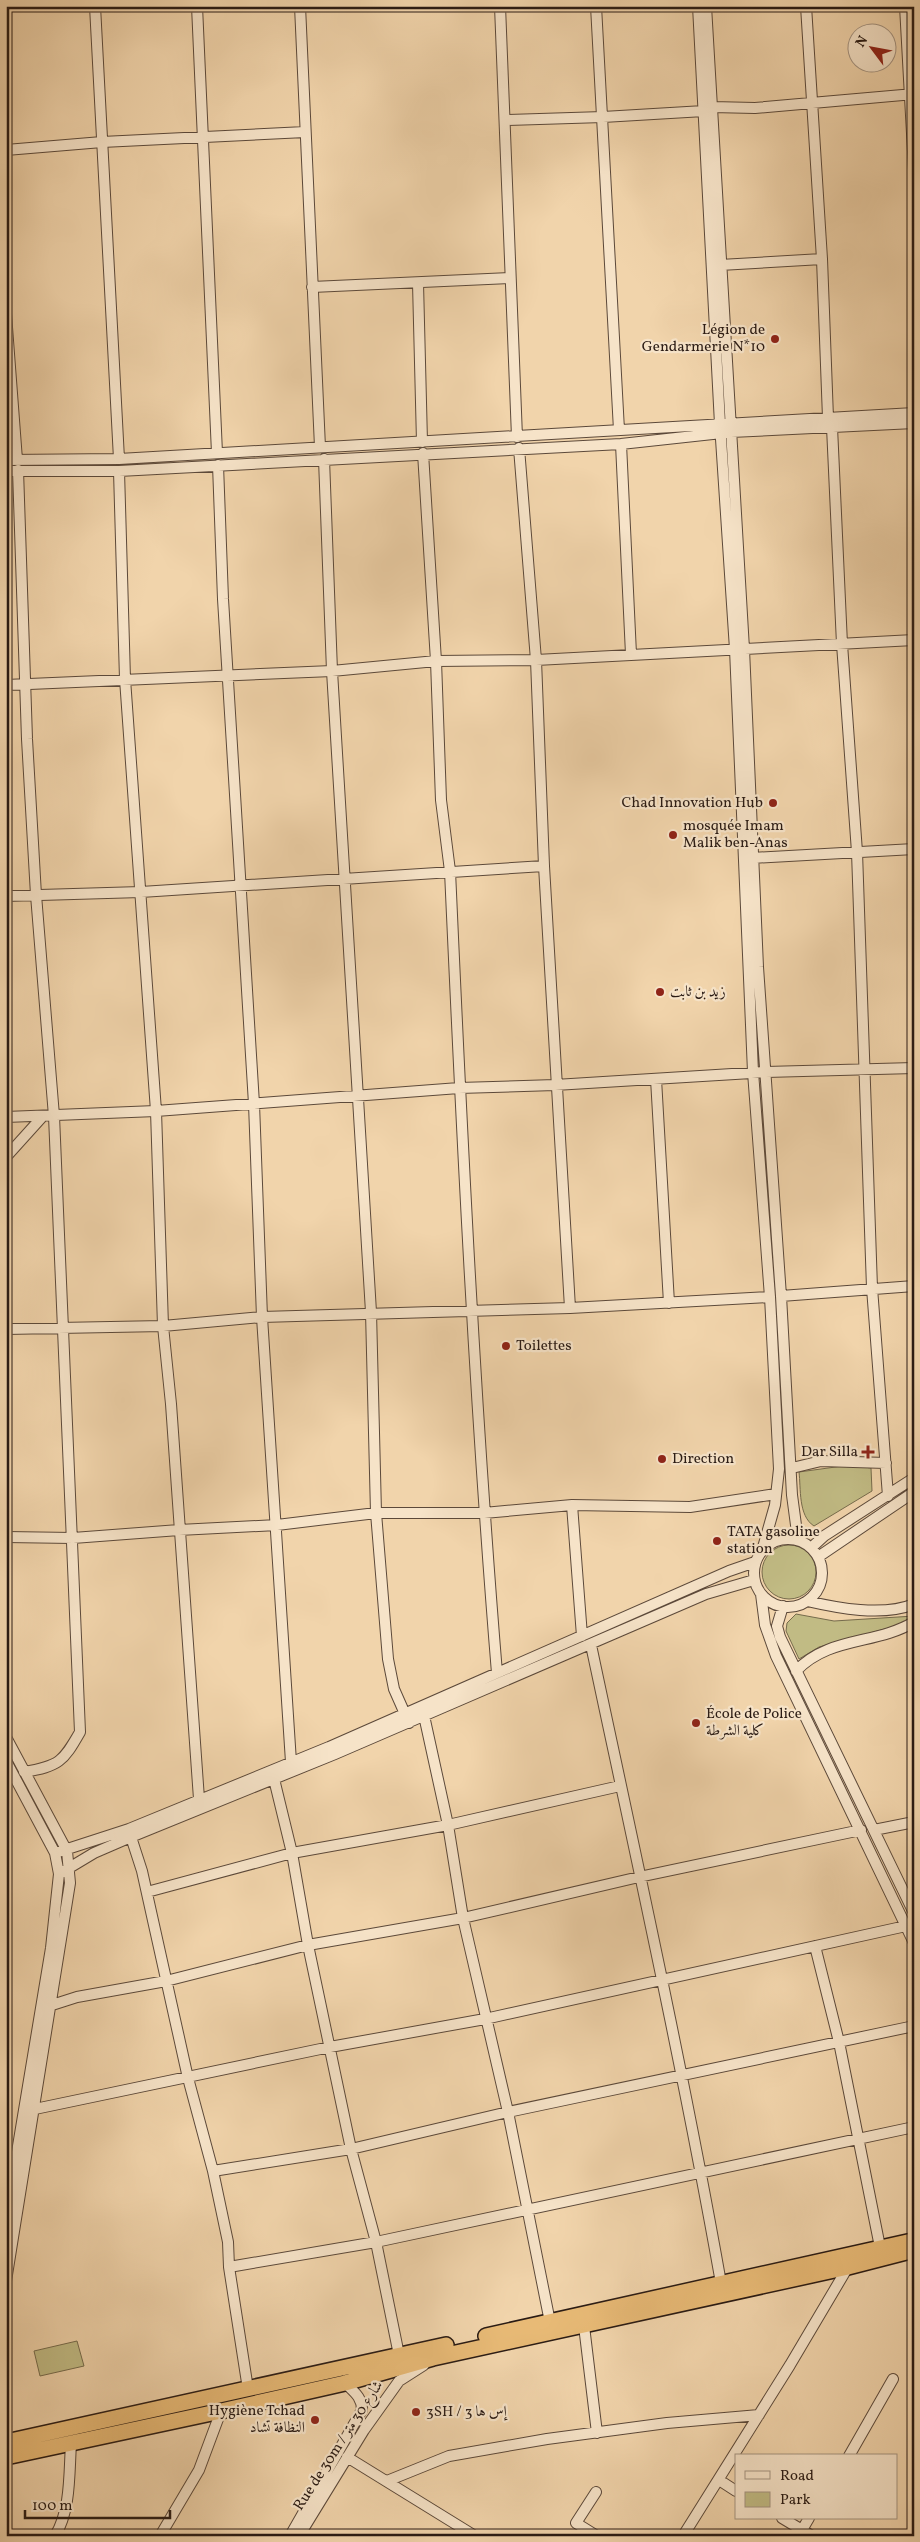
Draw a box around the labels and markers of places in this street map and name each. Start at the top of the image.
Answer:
place label: Légion de Gendarmerie N*10 [642,320,765,358]
marker: Légion de Gendarmerie N*10 [769,333,781,345]
place label: Chad Innovation Hub [621,793,763,814]
marker: Chad Innovation Hub [767,797,779,809]
place label: mosquée Imam Malik ben-Anas [683,816,788,854]
marker: mosquée Imam Malik ben-Anas [667,829,679,841]
place label: زيد بن ثابت [670,982,726,1003]
marker: زيد بن ثابت [654,986,666,998]
place label: Toilettes [516,1336,572,1357]
marker: Toilettes [500,1340,512,1352]
place label: Dar Silla [801,1442,858,1463]
marker: Dar Silla [862,1446,874,1458]
place label: Direction [672,1449,734,1470]
marker: Direction [656,1453,668,1465]
place label: TATA gasoline station [727,1522,820,1560]
marker: TATA gasoline station [711,1535,723,1547]
place label: École de Police كلية الشرطة [706,1704,802,1742]
marker: École de Police كلية الشرطة [690,1717,702,1729]
place label: Hygiène Tchad النظافة تشاد [209,2401,305,2439]
place label: 3SH / 3 إس ها [426,2402,509,2423]
marker: 3SH / 3 إس ها [410,2406,422,2418]
marker: Hygiène Tchad النظافة تشاد [309,2414,321,2426]

